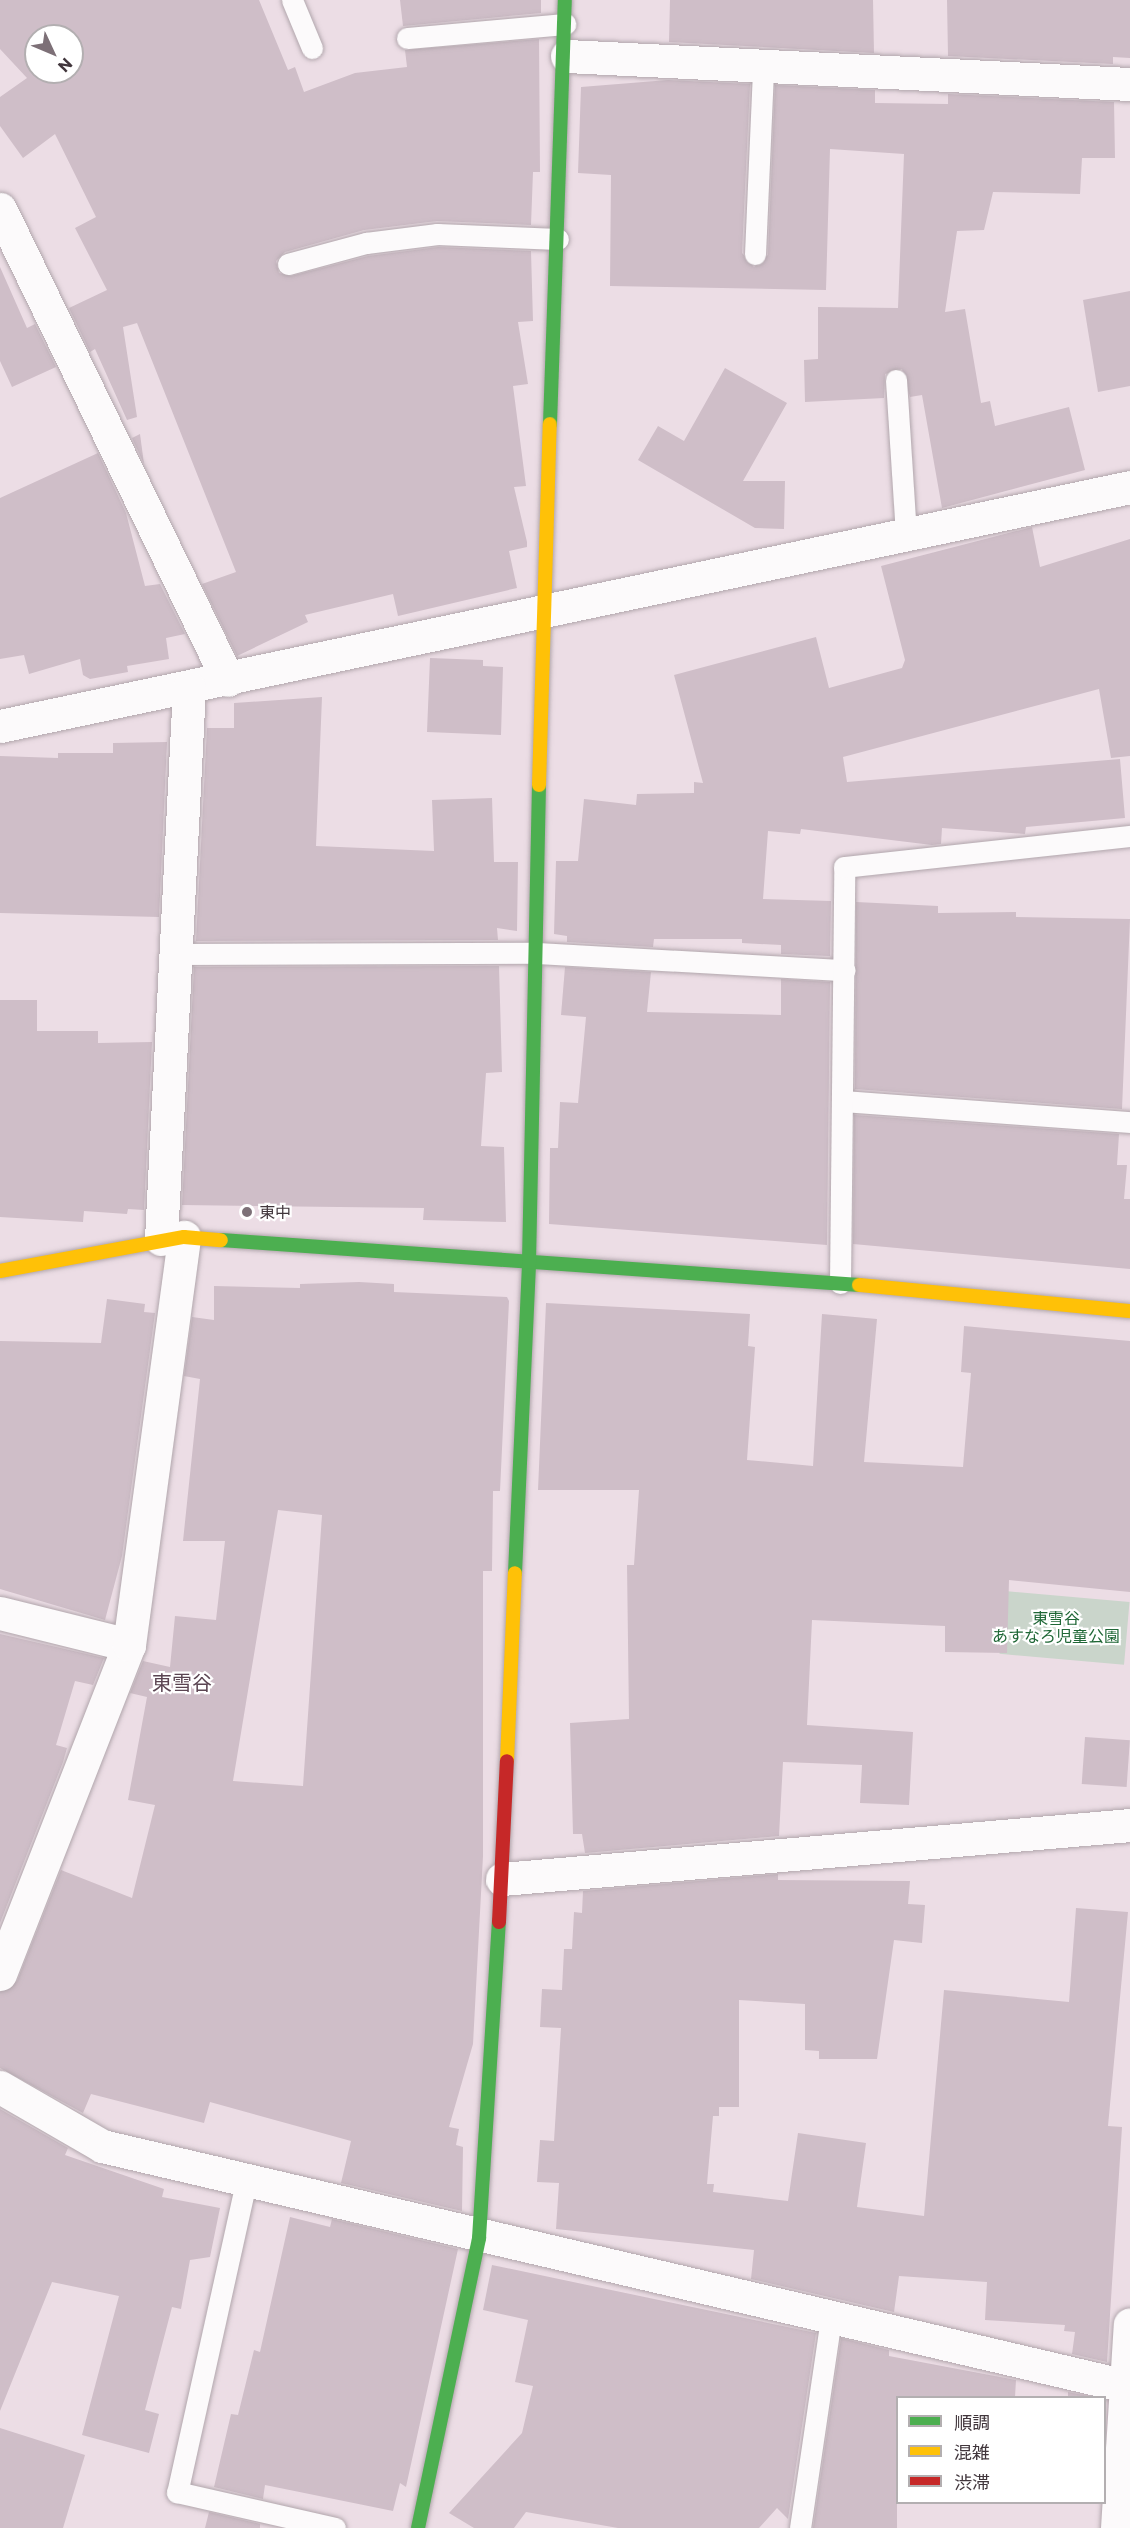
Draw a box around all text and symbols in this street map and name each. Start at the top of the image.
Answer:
north arrow [24,24,84,84]
text: N [55,55,77,76]
place label: 東中 [259,1202,291,1222]
marker: 東中 [240,1205,254,1219]
park label: 東雪谷 あすなろ児童公園 [992,1608,1120,1646]
district label: 東雪谷 [152,1670,212,1694]
legend [896,2396,1106,2504]
text: 順調 [954,2411,990,2433]
text: 混雑 [954,2441,990,2463]
text: 渋滞 [954,2471,990,2493]

